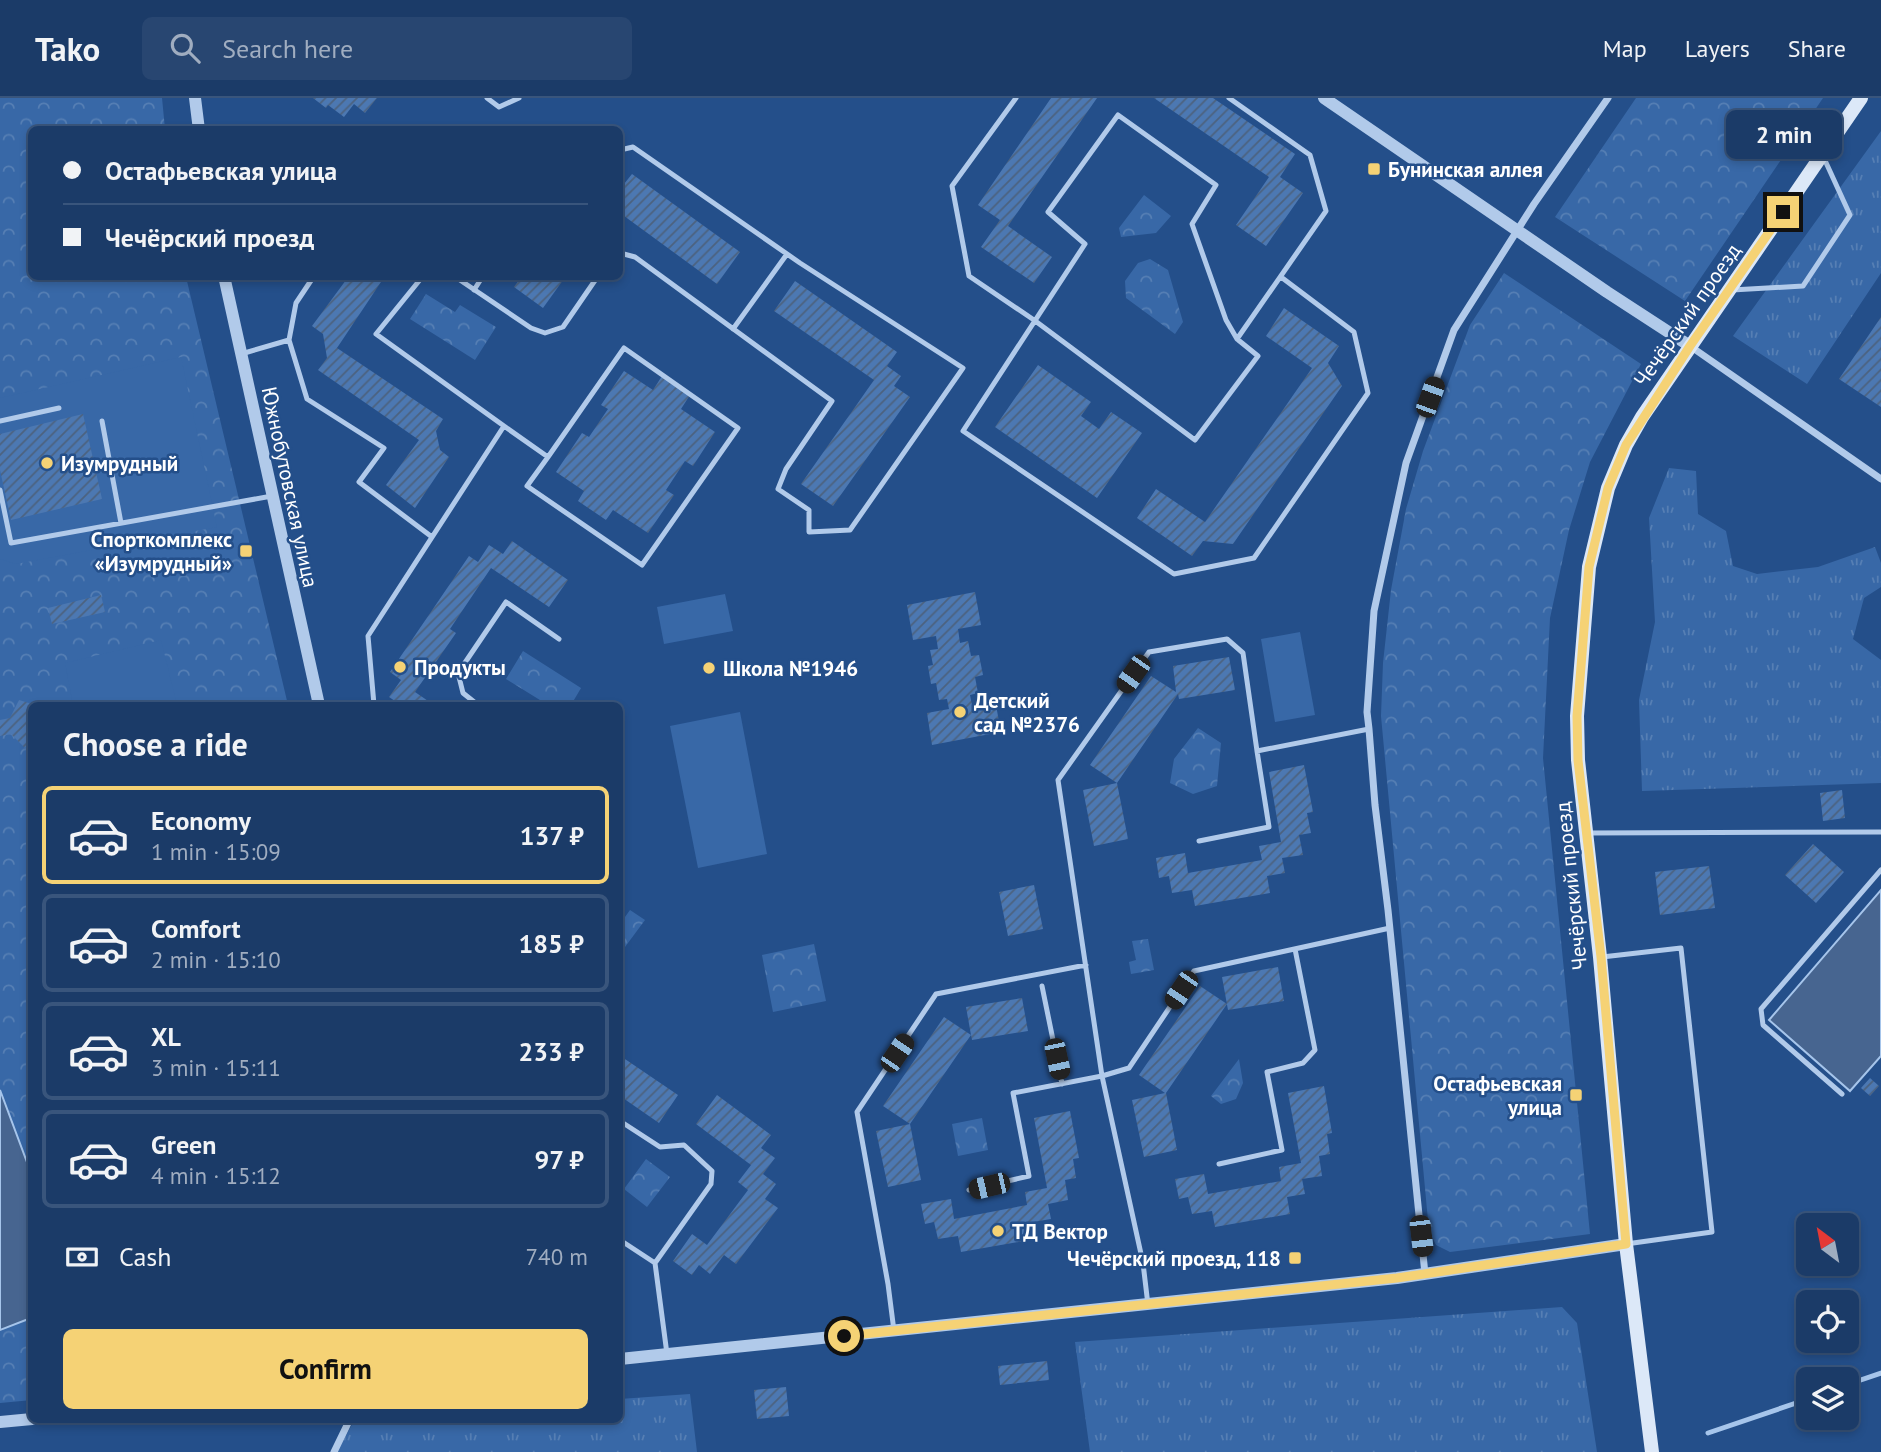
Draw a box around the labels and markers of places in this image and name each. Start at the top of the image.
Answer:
place label: Бунинская аллея [1388,156,1543,183]
marker: Бунинская аллея [1366,161,1382,177]
place label: Изумрудный [61,450,178,477]
marker: Изумрудный [39,455,55,471]
place label: Спорткомплекс «Изумрудный» [91,526,232,577]
marker: Спорткомплекс «Изумрудный» [238,543,254,559]
place label: Продукты [414,654,506,681]
place label: Школа №1946 [723,655,858,682]
marker: Продукты [392,659,408,675]
marker: Школа №1946 [701,660,717,676]
place label: Детский сад №2376 [974,687,1080,738]
marker: Детский сад №2376 [952,704,968,720]
place label: Остафьевская улица [1433,1070,1562,1121]
marker: Остафьевская улица [1568,1087,1584,1103]
place label: ТД Вектор [1012,1218,1108,1245]
marker: ТД Вектор [990,1223,1006,1239]
place label: Чечёрский проезд, 118 [1067,1245,1281,1272]
marker: Чечёрский проезд, 118 [1287,1250,1303,1266]

